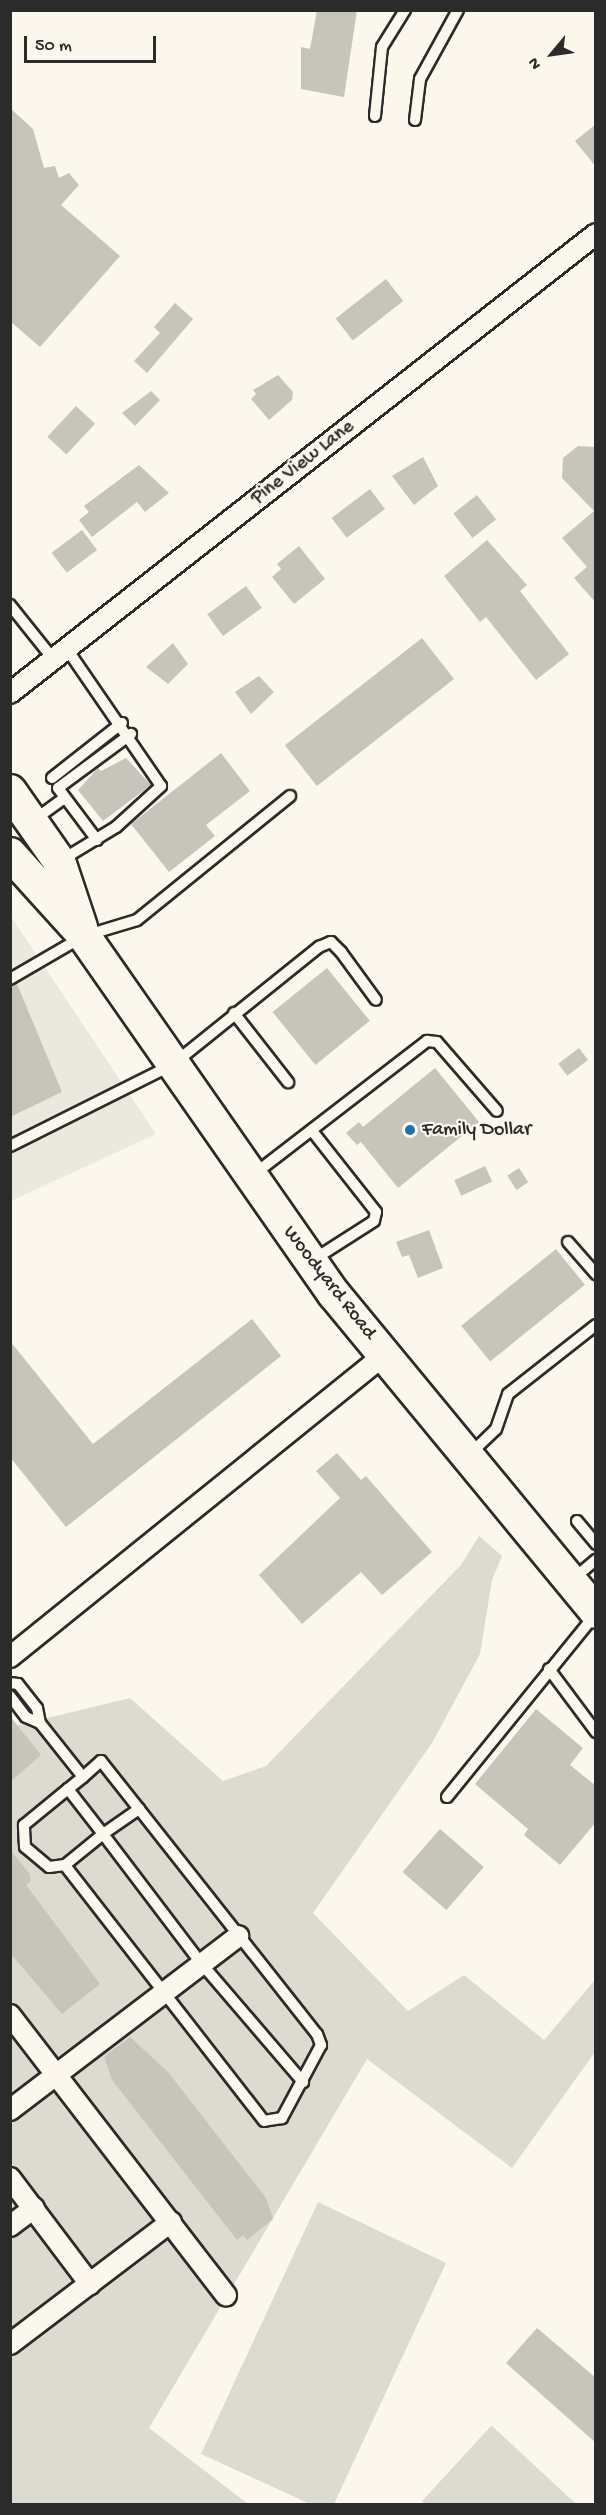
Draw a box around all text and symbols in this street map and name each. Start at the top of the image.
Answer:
scale bar [27,24,159,62]
north arrow [522,24,582,84]
text: 50 m [35,36,72,57]
text: N [525,54,547,72]
street label: Pine View Lane [247,415,359,511]
place label: Family Dollar [422,1118,531,1142]
marker: Family Dollar [403,1123,417,1137]
street label: Woodyard Road [277,1221,381,1345]

